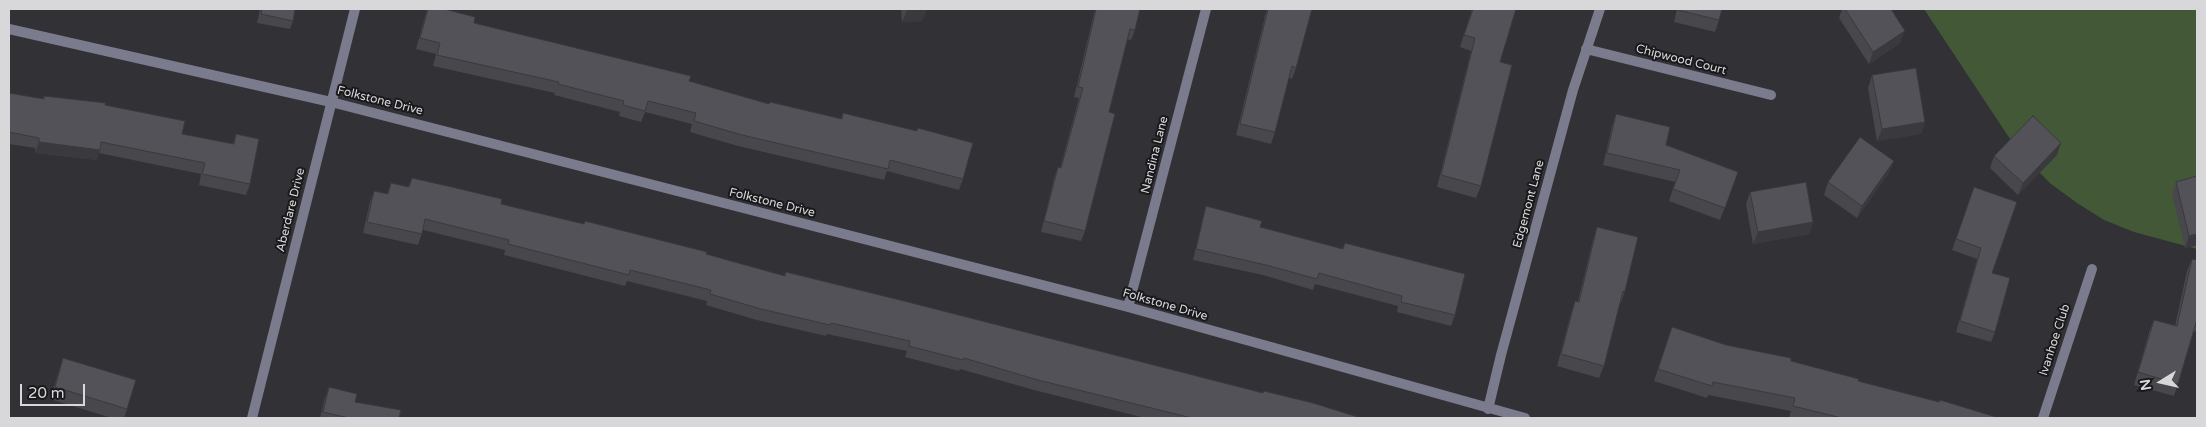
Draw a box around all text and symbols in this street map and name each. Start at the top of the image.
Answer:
street label: Chipwood Court [1634,42,1728,78]
street label: Folkstone Drive [336,83,424,119]
street label: Nandina Lane [1138,115,1172,195]
street label: Edgemont Lane [1510,158,1548,250]
street label: Aberdare Drive [274,167,308,253]
street label: Folkstone Drive [728,185,816,221]
street label: Folkstone Drive [1121,286,1209,324]
street label: Ivanhoe Club [2037,302,2073,378]
north arrow [2136,357,2186,407]
scale bar [22,374,88,406]
text: N [2136,378,2155,392]
text: 20 m [28,384,65,402]

